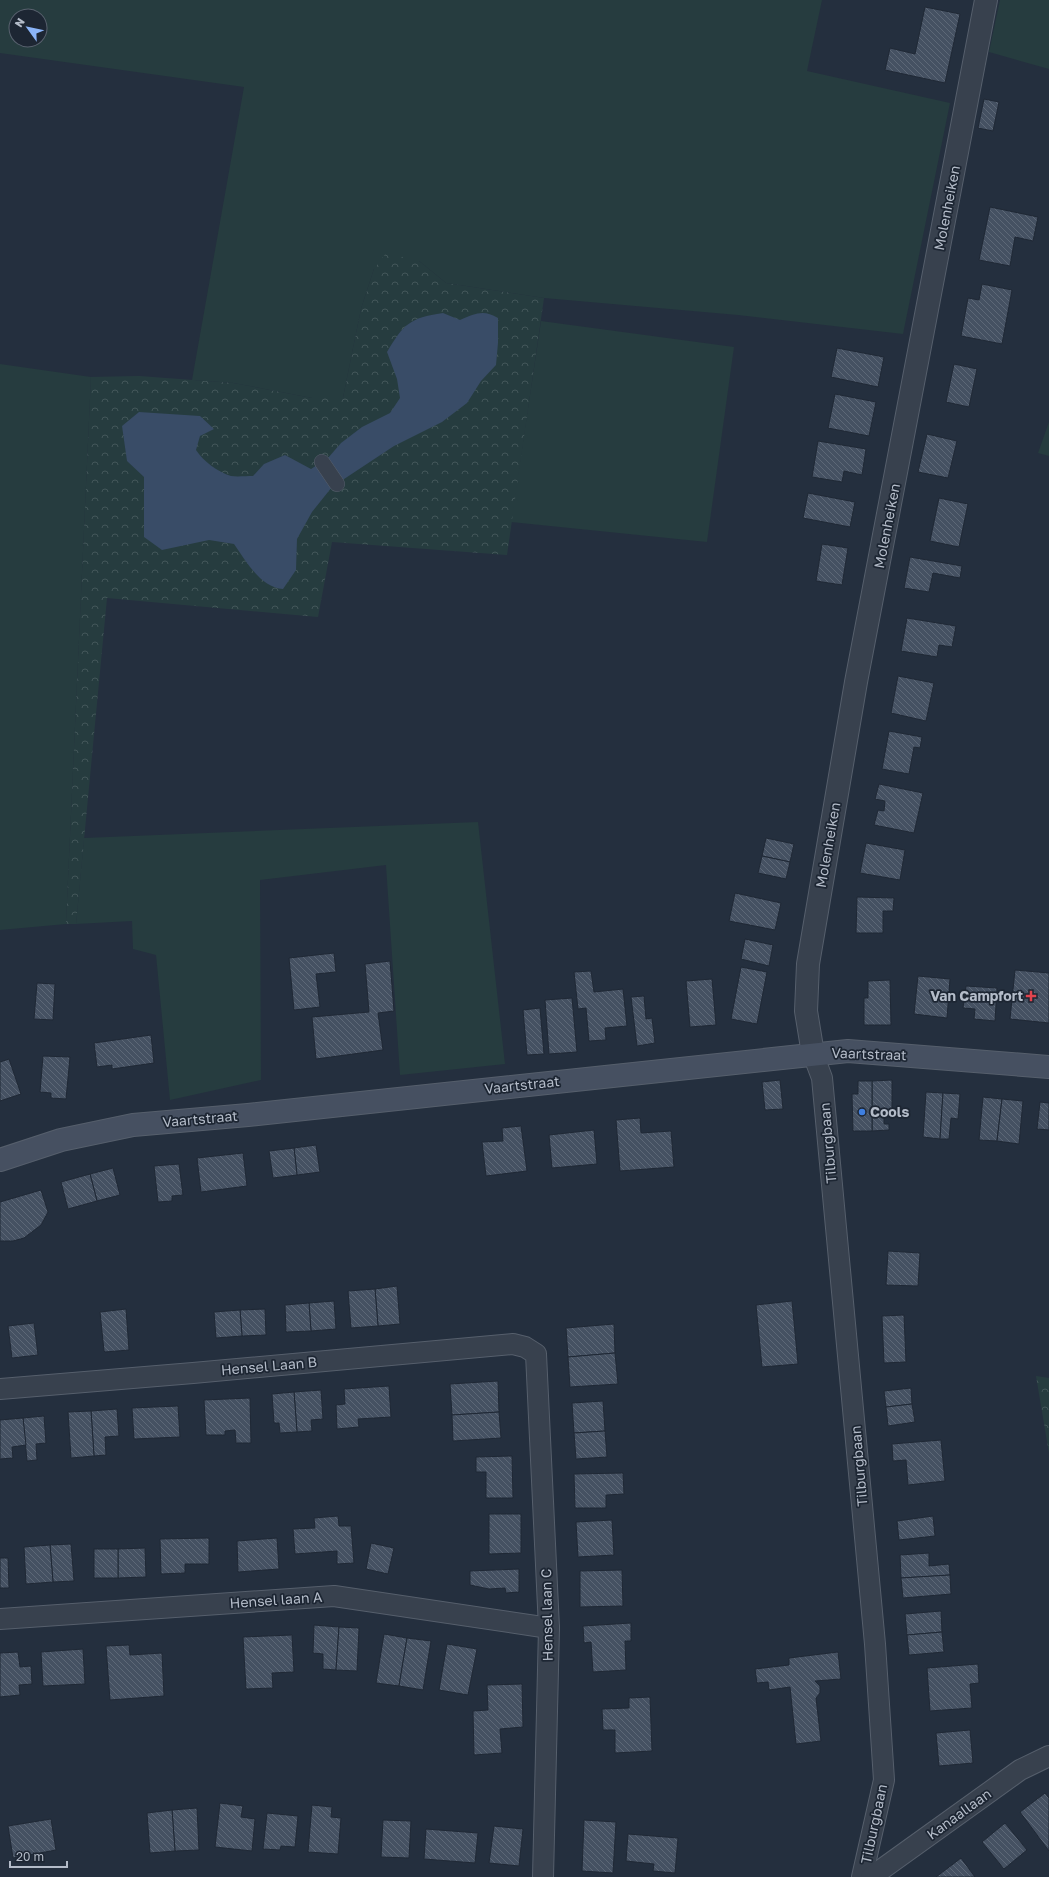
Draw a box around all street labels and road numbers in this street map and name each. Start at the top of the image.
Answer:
street label: Molenheiken [930,164,963,252]
street label: Molenheiken [870,482,903,570]
street label: Molenheiken [812,801,843,889]
street label: Vaartstraat [831,1044,907,1063]
street label: Vaartstraat [484,1072,560,1097]
street label: Tilburgbaan [816,1102,839,1184]
street label: Vaartstraat [162,1107,238,1130]
street label: Hensel Laan B [220,1353,318,1378]
street label: Tilburgbaan [847,1425,870,1507]
street label: Hensel laan C [537,1568,556,1662]
street label: Hensel laan A [229,1588,323,1611]
street label: Tilburgbaan [857,1783,890,1865]
street label: Kanaallaan [923,1785,994,1843]

